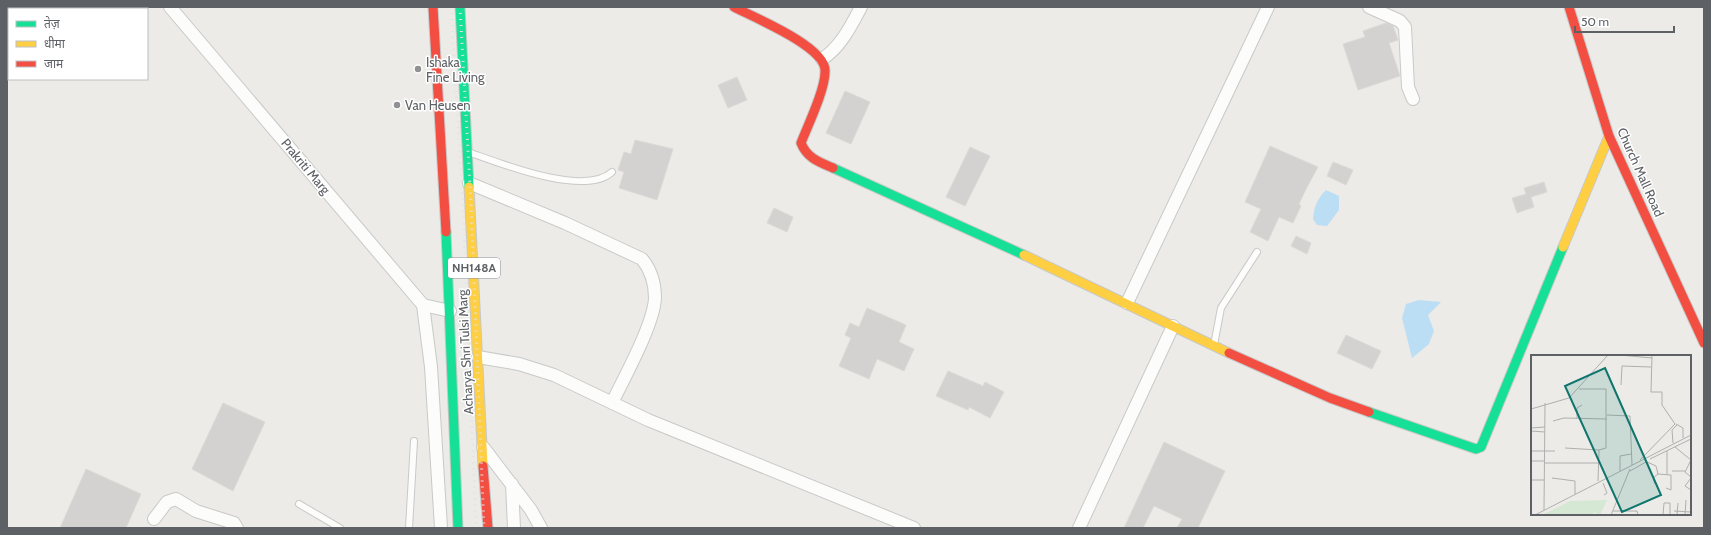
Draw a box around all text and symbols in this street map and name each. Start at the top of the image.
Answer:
legend [8,8,148,80]
scale bar [1575,8,1674,34]
text: 50 m [1581,14,1609,29]
text: तेज़ [44,16,61,31]
text: धीमा [44,36,66,51]
place label: Ishaka Fine Living [426,54,485,85]
text: जाम [44,56,64,71]
marker: Ishaka Fine Living [413,64,423,74]
place label: Van Heusen [405,97,471,113]
marker: Van Heusen [392,100,402,110]
street label: Church Mall Road [1614,125,1668,219]
street label: Prakriti Marg [278,135,334,197]
road number: NH148A [448,258,500,278]
street label: Acharya Shri Tulsi Marg [454,289,476,415]
inset map [1531,355,1691,515]

